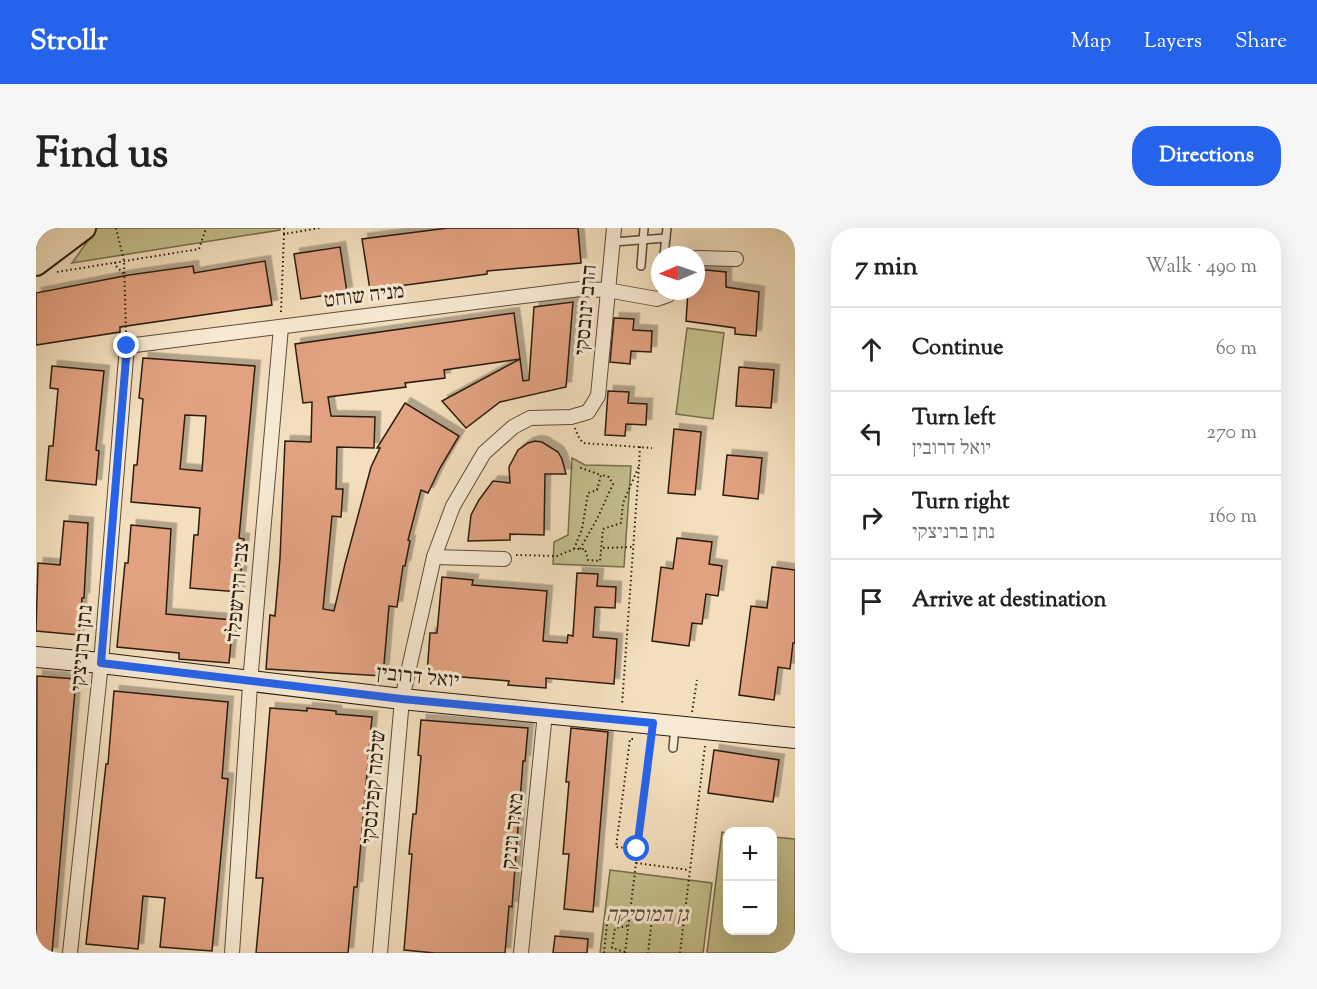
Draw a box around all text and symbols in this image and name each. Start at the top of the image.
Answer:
text: Strollr [30,22,108,62]
text: Map [1071,27,1111,57]
text: Layers [1144,27,1202,57]
text: Share [1235,27,1287,57]
text: Find us [36,126,168,186]
button: Directions [1132,126,1281,186]
north arrow [651,246,705,300]
text: 7 min [855,249,918,286]
text: Walk · 490 m [1146,253,1257,282]
street label: הרב ינובסקי [568,263,606,357]
street label: מניה שוחט [322,277,406,317]
route end [113,332,139,358]
icon: ahead [855,333,888,366]
text: Continue [912,333,1003,365]
text: 60 m [1216,335,1257,364]
text: Turn left [912,403,995,435]
icon: left [855,417,888,450]
text: 270 m [1207,419,1257,448]
text: יואל דרובין [912,435,991,464]
text: Turn right [912,487,1009,519]
icon: right [855,501,888,534]
text: 160 m [1209,503,1257,532]
text: נתן ברניצקי [912,519,995,548]
street label: צבי הירשפלד [220,541,258,643]
icon: arrive [855,585,888,618]
text: Arrive at destination [912,585,1107,617]
street label: נתן ברניצקי [64,604,102,693]
street label: יואל דרובין [375,659,461,697]
street label: שלמה קפלנסקי [355,729,395,846]
street label: מאיר ויניק [495,791,533,871]
map controls [723,827,777,935]
button: + [723,827,777,881]
route start [623,835,649,861]
button: − [723,881,777,935]
park label: גן המוסיקה [606,901,690,931]

